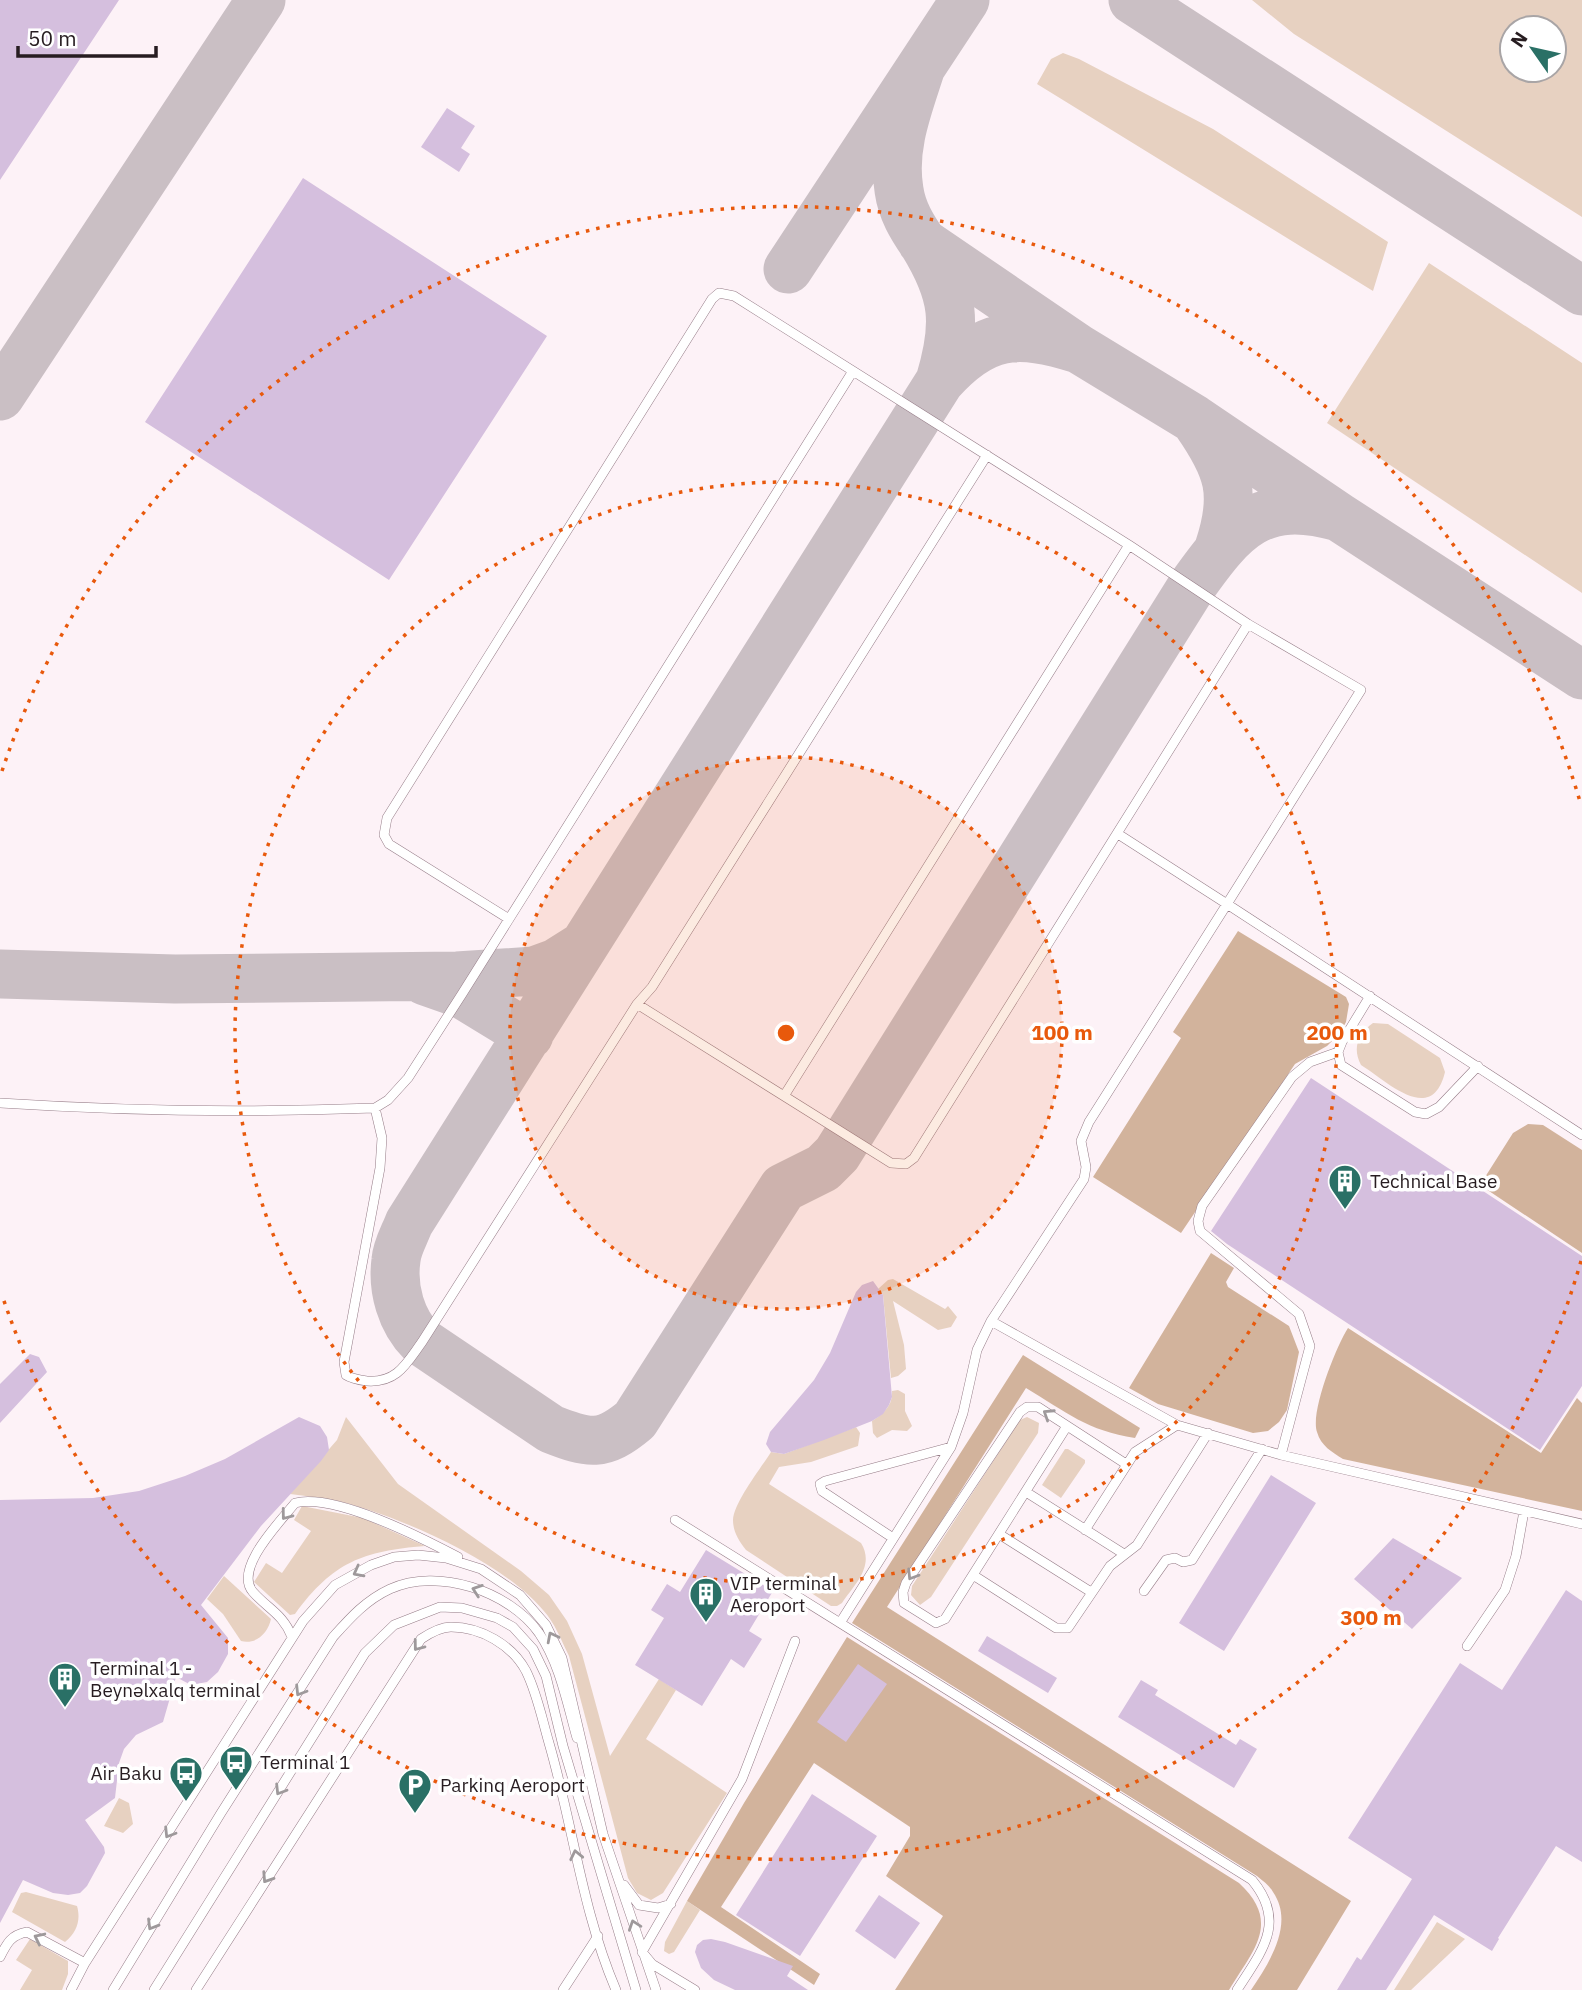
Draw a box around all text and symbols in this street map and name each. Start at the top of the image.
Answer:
scale bar [18,14,156,58]
north arrow [1498,14,1568,84]
text: 50 m [28,24,77,52]
text: N [1505,27,1533,52]
text: 100 m [1031,1018,1093,1046]
text: 200 m [1306,1018,1368,1046]
centre of rings [774,1021,798,1045]
building icon: Technical Base [1326,1162,1364,1211]
place label: Technical Base [1370,1169,1498,1193]
one-way arrow [1043,1409,1056,1422]
one-way arrow [282,1507,294,1519]
one-way arrow [353,1564,365,1577]
one-way arrow [907,1567,920,1580]
place label: VIP terminal Aeroport [730,1571,837,1617]
building icon: VIP terminal Aeroport [687,1575,725,1624]
one-way arrow [471,1584,483,1598]
text: 300 m [1340,1603,1402,1631]
one-way arrow [546,1632,560,1644]
one-way arrow [413,1639,426,1651]
place label: Terminal 1 - Beynəlxalq terminal [90,1656,261,1702]
building icon: Terminal 1 - Beynəlxalq terminal [46,1660,84,1709]
one-way arrow [295,1683,308,1696]
bus stop icon: Terminal 1 [217,1743,255,1792]
place label: Terminal 1 [260,1750,350,1774]
bus stop icon: Air Baku [167,1754,205,1803]
place label: Air Baku [90,1761,162,1785]
parking icon: Parkinq Aeroport [396,1766,434,1815]
place label: Parkinq Aeroport [440,1773,585,1797]
one-way arrow [275,1782,288,1795]
one-way arrow [164,1825,177,1838]
one-way arrow [569,1849,584,1861]
one-way arrow [263,1870,276,1883]
one-way arrow [147,1917,160,1930]
one-way arrow [627,1920,642,1932]
one-way arrow [34,1932,46,1946]

